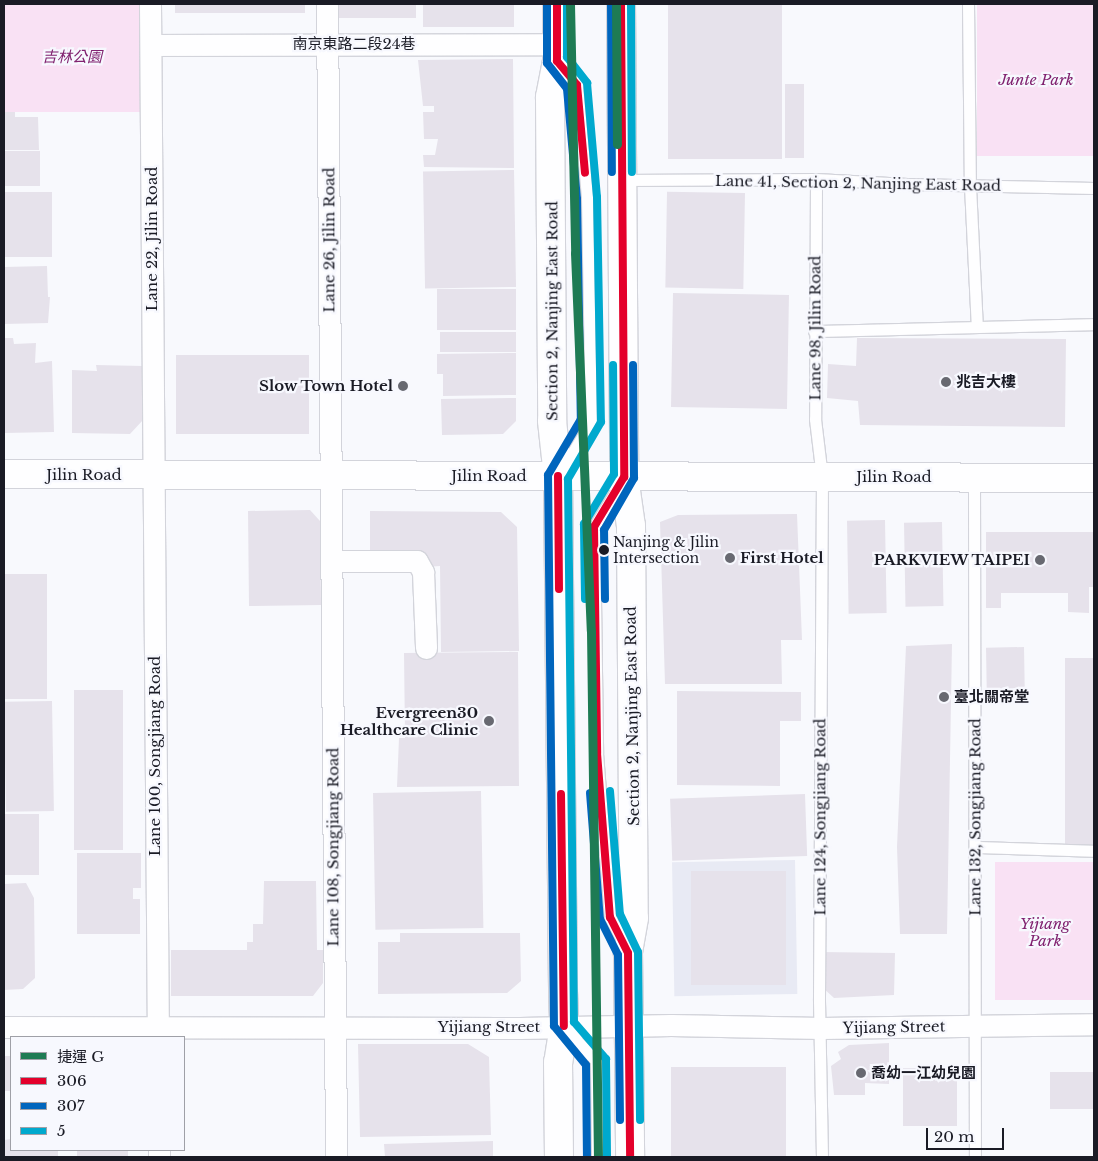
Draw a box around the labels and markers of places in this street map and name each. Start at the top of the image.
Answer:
place label: 兆吉大樓 [956,373,1016,391]
marker: 兆吉大樓 [940,376,952,388]
place label: Slow Town Hotel [258,377,393,395]
marker: Slow Town Hotel [397,380,409,392]
place label: Nanjing & Jilin Intersection [613,534,719,566]
marker: Nanjing & Jilin Intersection [599,545,609,555]
place label: First Hotel [740,549,823,567]
place label: PARKVIEW TAIPEI [873,551,1030,569]
marker: First Hotel [724,552,736,564]
marker: PARKVIEW TAIPEI [1034,554,1046,566]
place label: 臺北關帝堂 [954,688,1029,706]
marker: 臺北關帝堂 [938,691,950,703]
place label: Evergreen30 Healthcare Clinic [340,703,478,738]
marker: Evergreen30 Healthcare Clinic [482,714,496,728]
place label: 喬幼一江幼兒園 [871,1064,976,1082]
marker: 喬幼一江幼兒園 [855,1067,867,1079]

